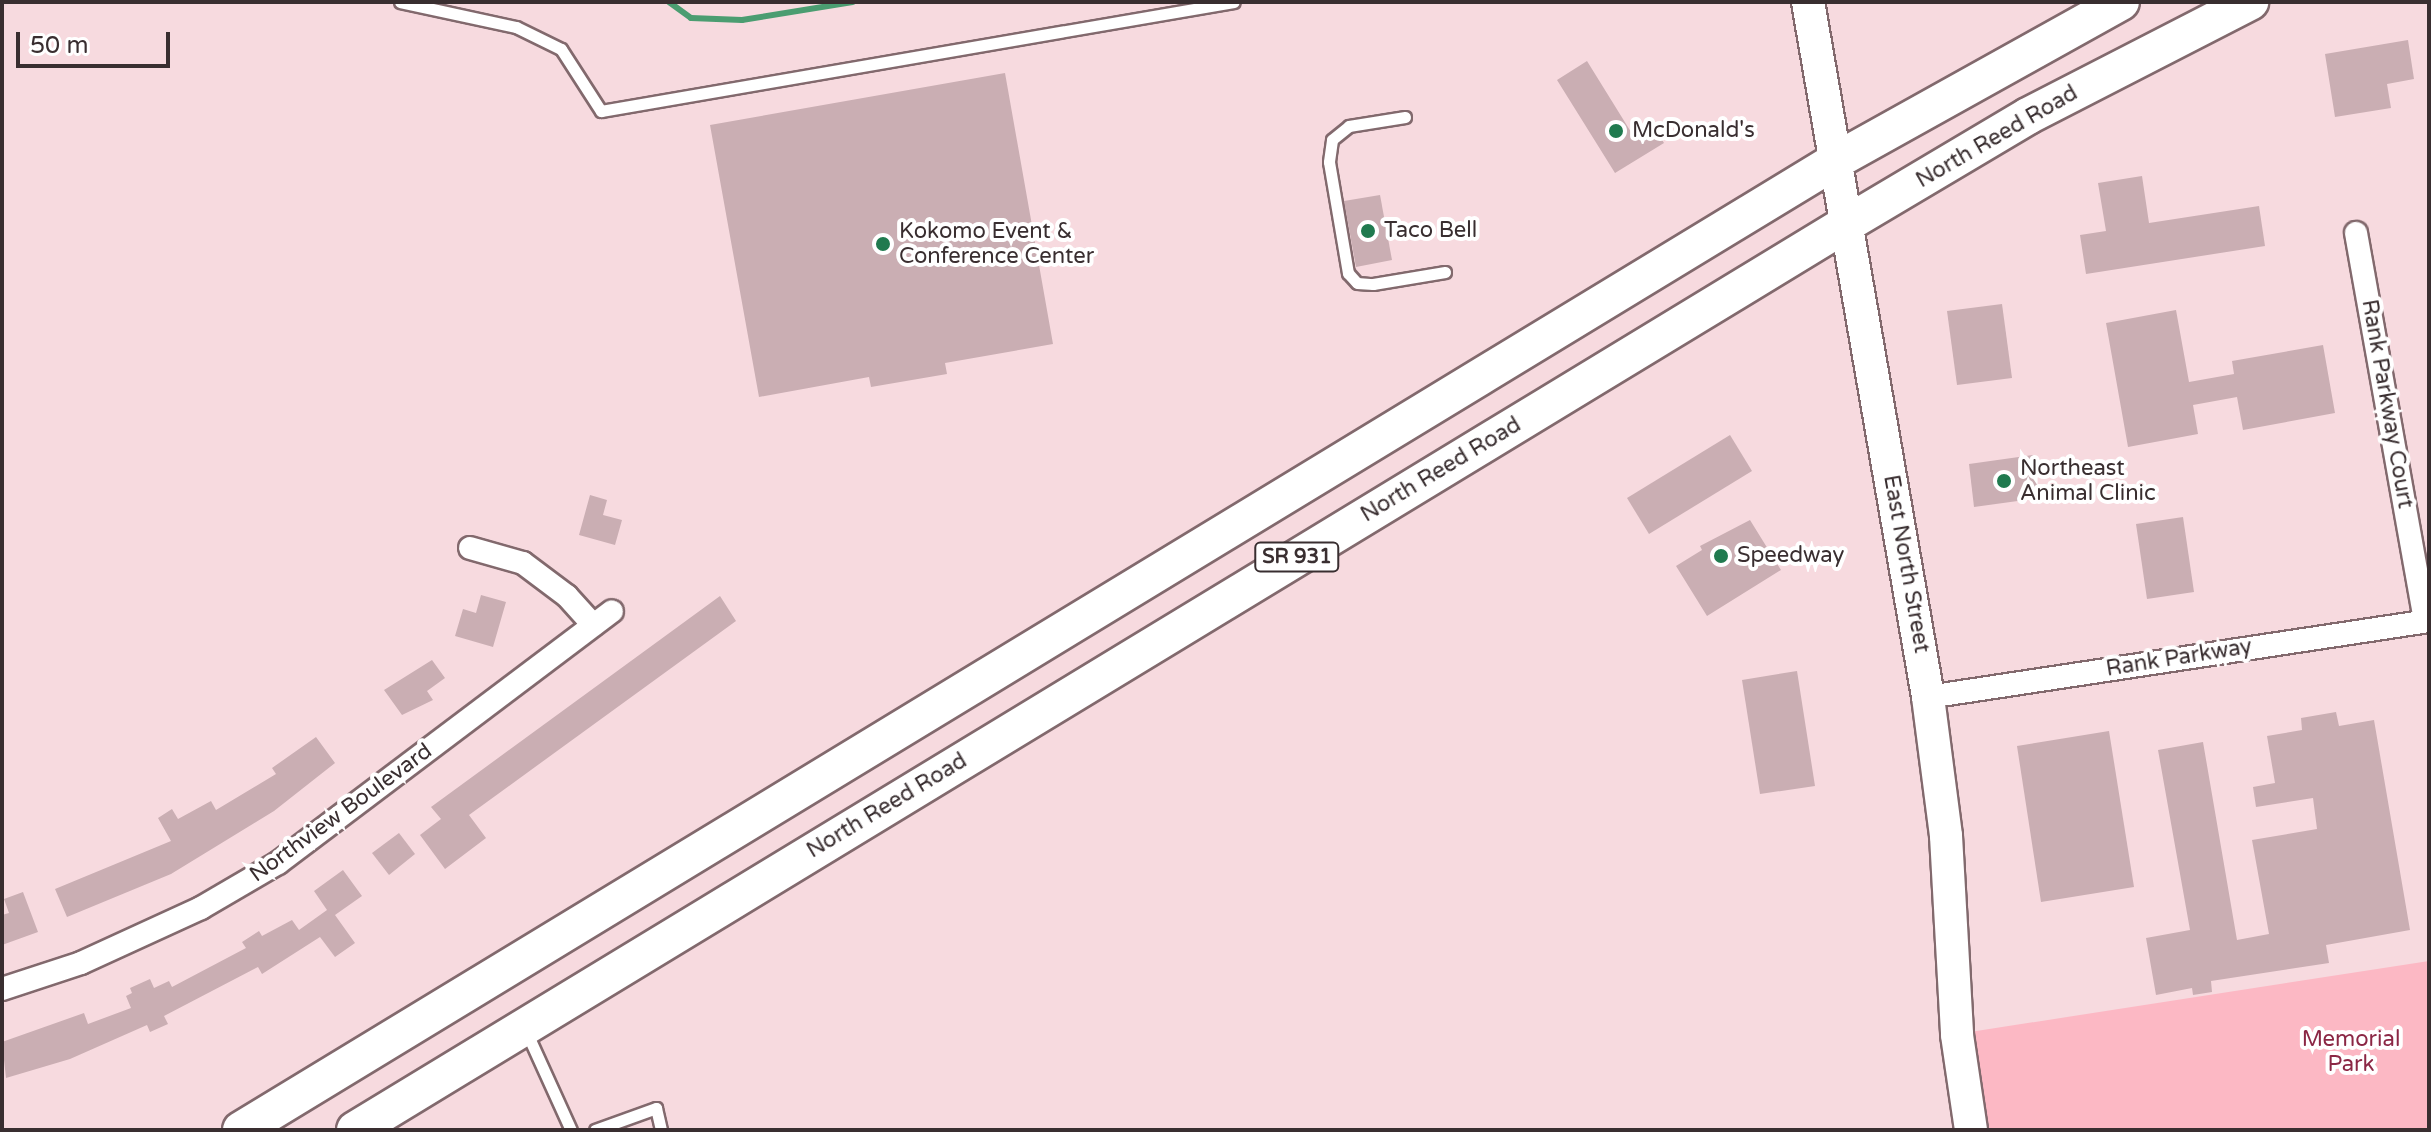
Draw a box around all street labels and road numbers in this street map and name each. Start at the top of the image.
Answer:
street label: North Reed Road [1912,80,2082,194]
street label: Rank Parkway Court [2356,297,2418,511]
street label: North Reed Road [1356,412,1526,528]
street label: East North Street [1877,473,1935,655]
road number: SR 931 [1253,541,1341,573]
street label: Rank Parkway [2104,633,2254,683]
street label: Northview Boulevard [245,738,437,888]
street label: North Reed Road [802,748,972,864]

